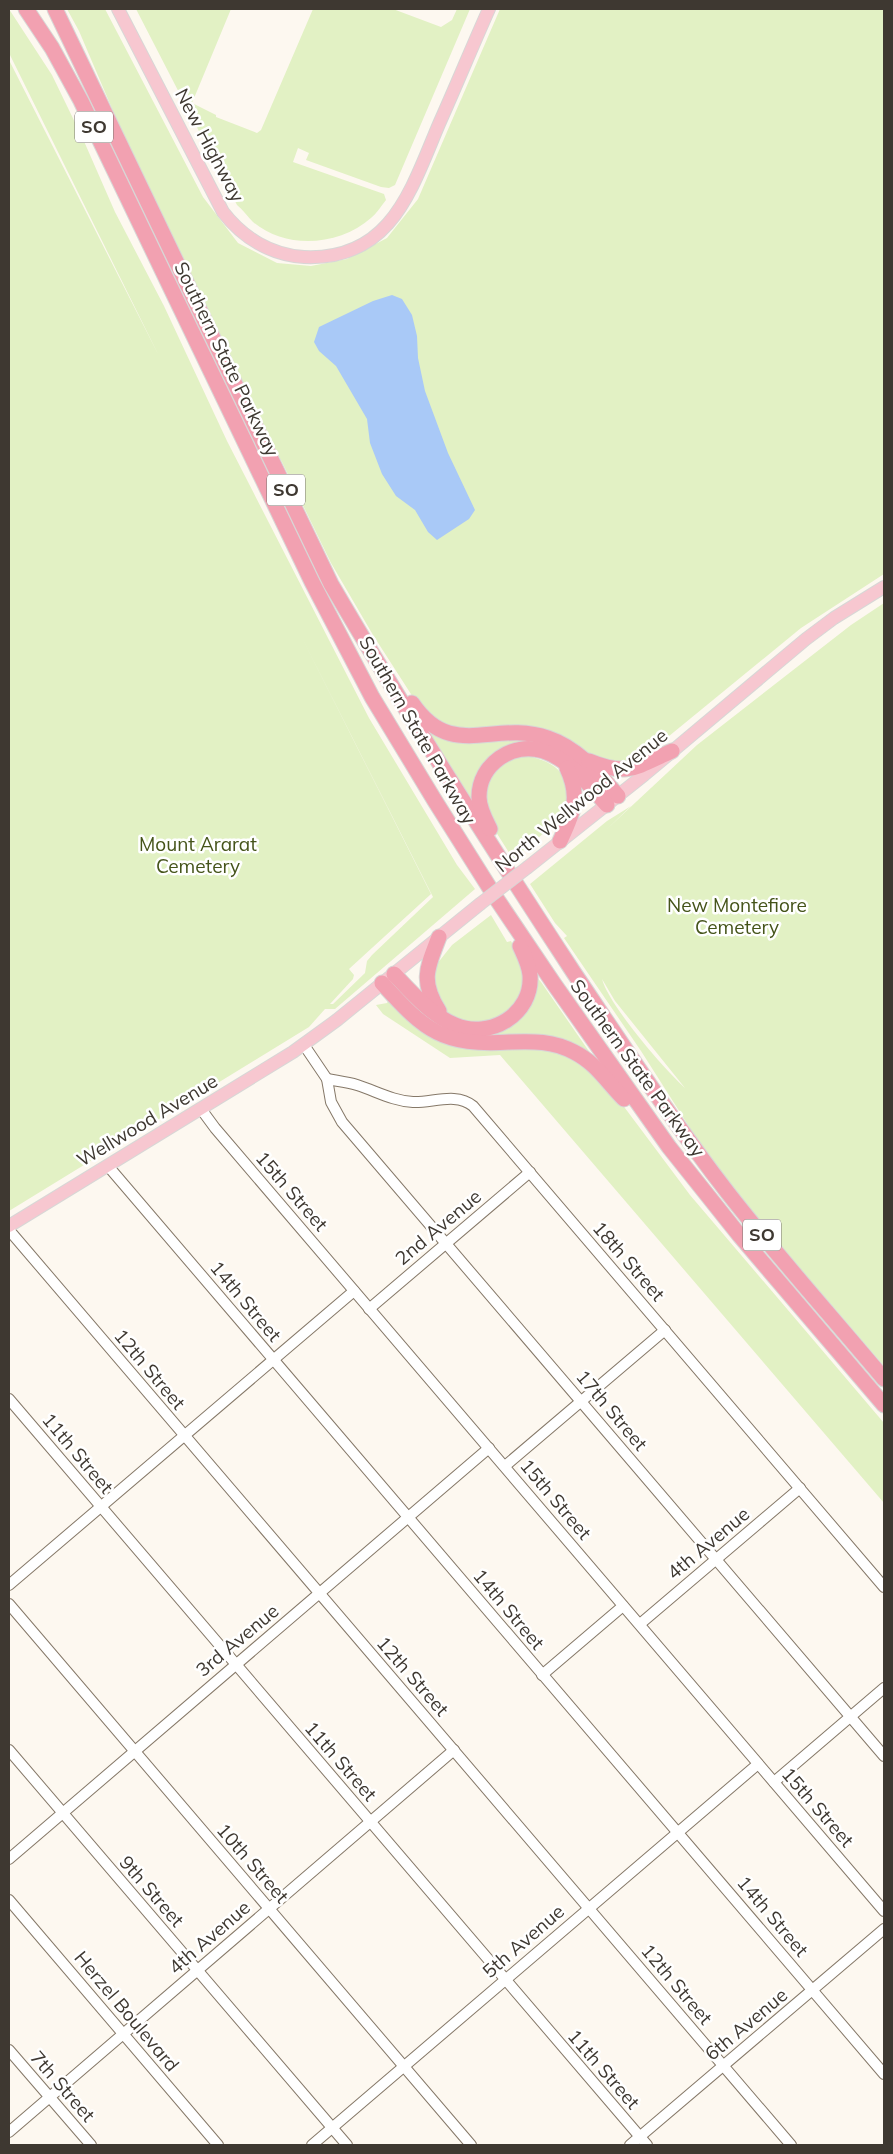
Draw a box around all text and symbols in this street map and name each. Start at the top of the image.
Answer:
street label: New Highway [170,84,250,206]
road number: SO [75,111,113,142]
street label: Southern State Parkway [169,258,285,460]
road number: SO [267,474,305,506]
street label: Southern State Parkway [354,631,482,829]
street label: North Wellwood Avenue [490,723,672,877]
park label: Mount Ararat Cemetery [139,832,257,878]
park label: New Montefiore Cemetery [667,893,807,939]
street label: Southern State Parkway [565,974,711,1162]
street label: Wellwood Avenue [72,1069,222,1171]
street label: 15th Street [251,1146,333,1236]
street label: 2nd Avenue [390,1184,486,1270]
street label: 18th Street [588,1216,670,1306]
road number: SO [743,1220,781,1250]
street label: 14th Street [205,1256,287,1347]
street label: 12th Street [109,1324,191,1415]
street label: 17th Street [571,1365,653,1456]
street label: 11th Street [37,1408,119,1499]
street label: 15th Street [515,1454,597,1545]
street label: 4th Avenue [662,1502,754,1584]
street label: 14th Street [468,1564,550,1655]
street label: 3rd Avenue [191,1598,283,1682]
street label: 12th Street [372,1631,454,1721]
street label: 11th Street [300,1716,382,1806]
street label: 15th Street [777,1762,859,1852]
street label: 10th Street [212,1818,294,1908]
street label: 9th Street [115,1850,190,1932]
street label: 14th Street [732,1871,814,1962]
street label: 4th Avenue [163,1895,255,1979]
street label: 5th Avenue [477,1899,569,1983]
street label: 12th Street [636,1939,718,2030]
street label: Herzel Boulevard [70,1946,184,2076]
street label: 6th Avenue [700,1983,792,2065]
street label: 11th Street [563,2024,645,2114]
street label: 7th Street [26,2045,101,2127]

